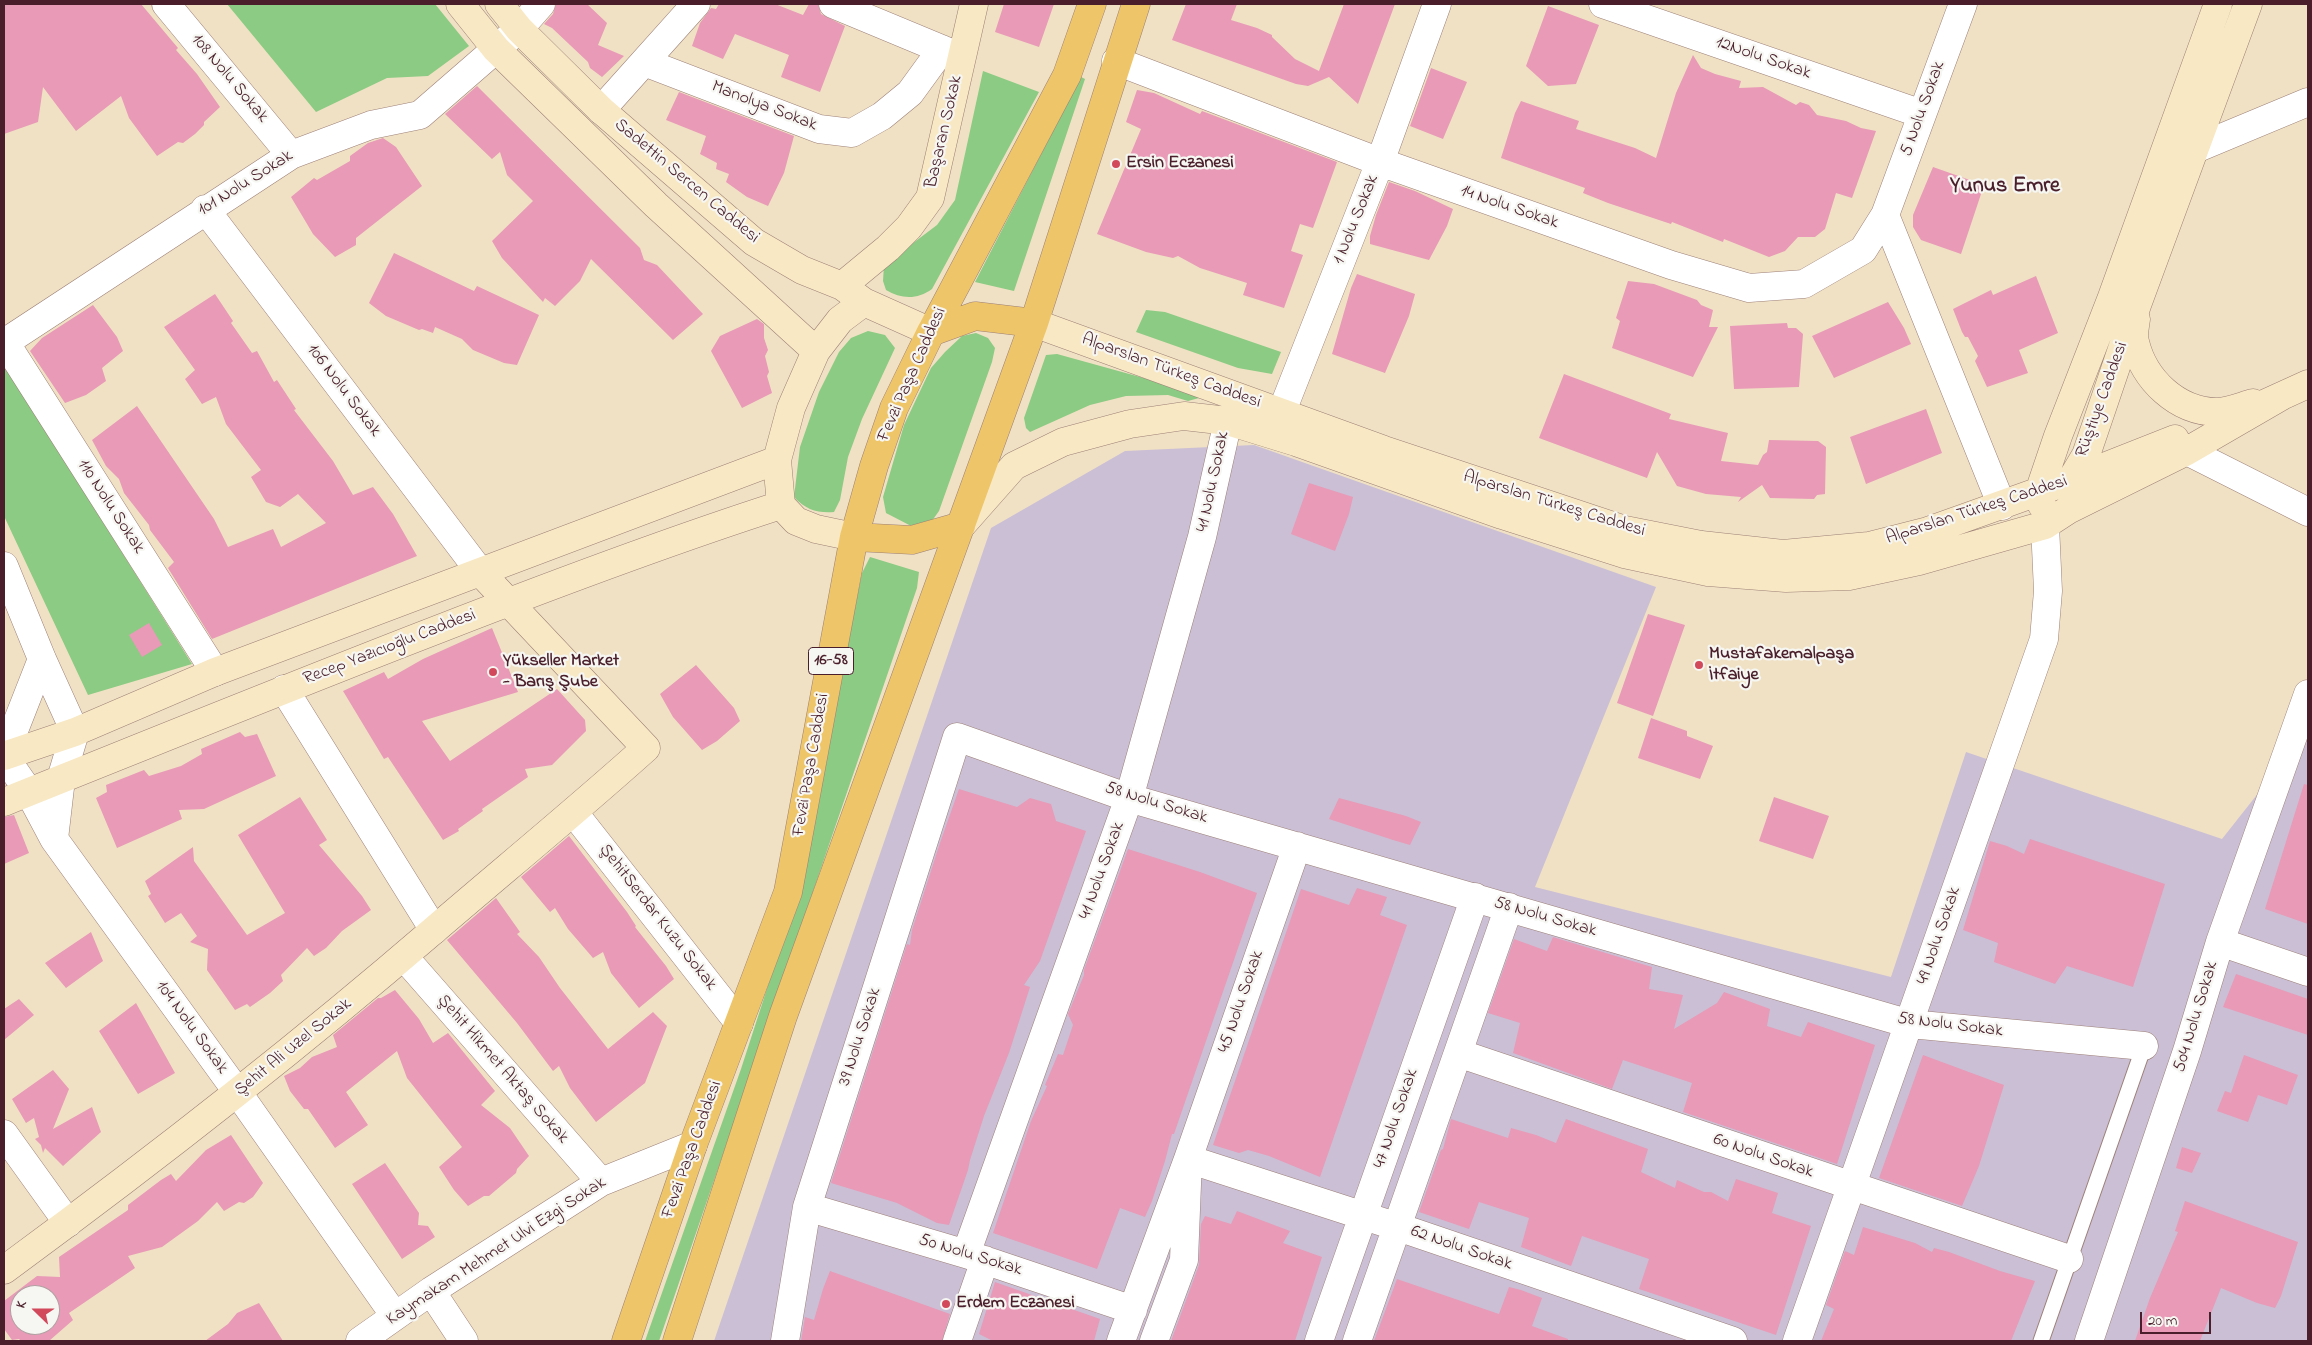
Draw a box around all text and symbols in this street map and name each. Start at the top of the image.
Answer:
street label: 108 Nolu Sokak [186,30,272,128]
street label: 12Nolu Sokak [1713,33,1813,85]
street label: 5 Nolu Sokak [1897,59,1951,159]
street label: Başaran Sokak [922,73,968,191]
street label: Manolya Sokak [708,77,820,137]
street label: Sadettin Sercen Caddesi [609,115,763,249]
street label: 101 Nolu Sokak [194,146,298,222]
place label: Ersin Eczanesi [1126,153,1234,175]
marker: Ersin Eczanesi [1110,158,1122,170]
street label: 1 Nolu Sokak [1329,172,1385,268]
district label: Yunus Emre [1950,174,2060,200]
street label: 14 Nolu Sokak [1457,181,1561,235]
street label: Fevzi Paşa Caddesi [874,305,952,445]
street label: Alparslan Türkeş Caddesi [1078,329,1264,415]
street label: Rüştiye Caddesi [2072,339,2134,461]
street label: 106 Nolu Sokak [301,340,385,442]
street label: 41 Nolu Sokak [1193,430,1235,534]
street label: 110 Nolu Sokak [71,456,149,558]
street label: Alparslan Türkeş Caddesi [1460,467,1648,543]
street label: Alparslan Türkeş Caddesi [1884,471,2070,551]
street label: Recep Yazıcıoğlu Caddesi [301,605,479,691]
place label: Mustafakemalpaşa İtfaiye [1709,644,1854,686]
road number: 16-58 [808,648,854,674]
place label: Yükseller Market - Barış Şube [503,651,619,694]
marker: Mustafakemalpaşa İtfaiye [1693,659,1705,671]
marker: Yükseller Market - Barış Şube [487,666,499,678]
street label: Fevzi Paşa Caddesi [789,692,835,838]
street label: 58 Nolu Sokak [1102,778,1210,830]
street label: 41 Nolu Sokak [1075,819,1131,923]
street label: ŞehitSerdar Kuzu Sokak [593,841,721,995]
street label: 49 Nolu Sokak [1913,884,1967,988]
street label: 58 Nolu Sokak [1491,893,1599,943]
street label: 45 Nolu Sokak [1214,948,1270,1056]
street label: 504 Nolu Sokak [2170,959,2224,1075]
street label: 104 Nolu Sokak [150,977,232,1079]
street label: 39 Nolu Sokak [835,985,887,1089]
street label: Şehit Hikmet Aktaş Sokak [431,991,573,1149]
street label: Şehit Ali Uzel Sokak [231,994,357,1102]
street label: 58 Nolu Sokak [1896,1009,2004,1043]
street label: 47 Nolu Sokak [1370,1066,1424,1172]
street label: Fevzi Paşa Caddesi [658,1078,728,1222]
street label: 60 Nolu Sokak [1710,1130,1816,1184]
street label: Kaymakam Mehmet Ulvi Ezgi Sokak [383,1173,611,1331]
street label: 62 Nolu Sokak [1407,1222,1515,1276]
street label: 50 Nolu Sokak [916,1230,1024,1282]
north arrow [10,1285,60,1335]
place label: Erdem Eczanesi [956,1293,1075,1315]
text: K [11,1297,33,1312]
marker: Erdem Eczanesi [940,1298,952,1310]
scale bar [2142,1302,2213,1334]
text: 20 m [2148,1310,2177,1332]

